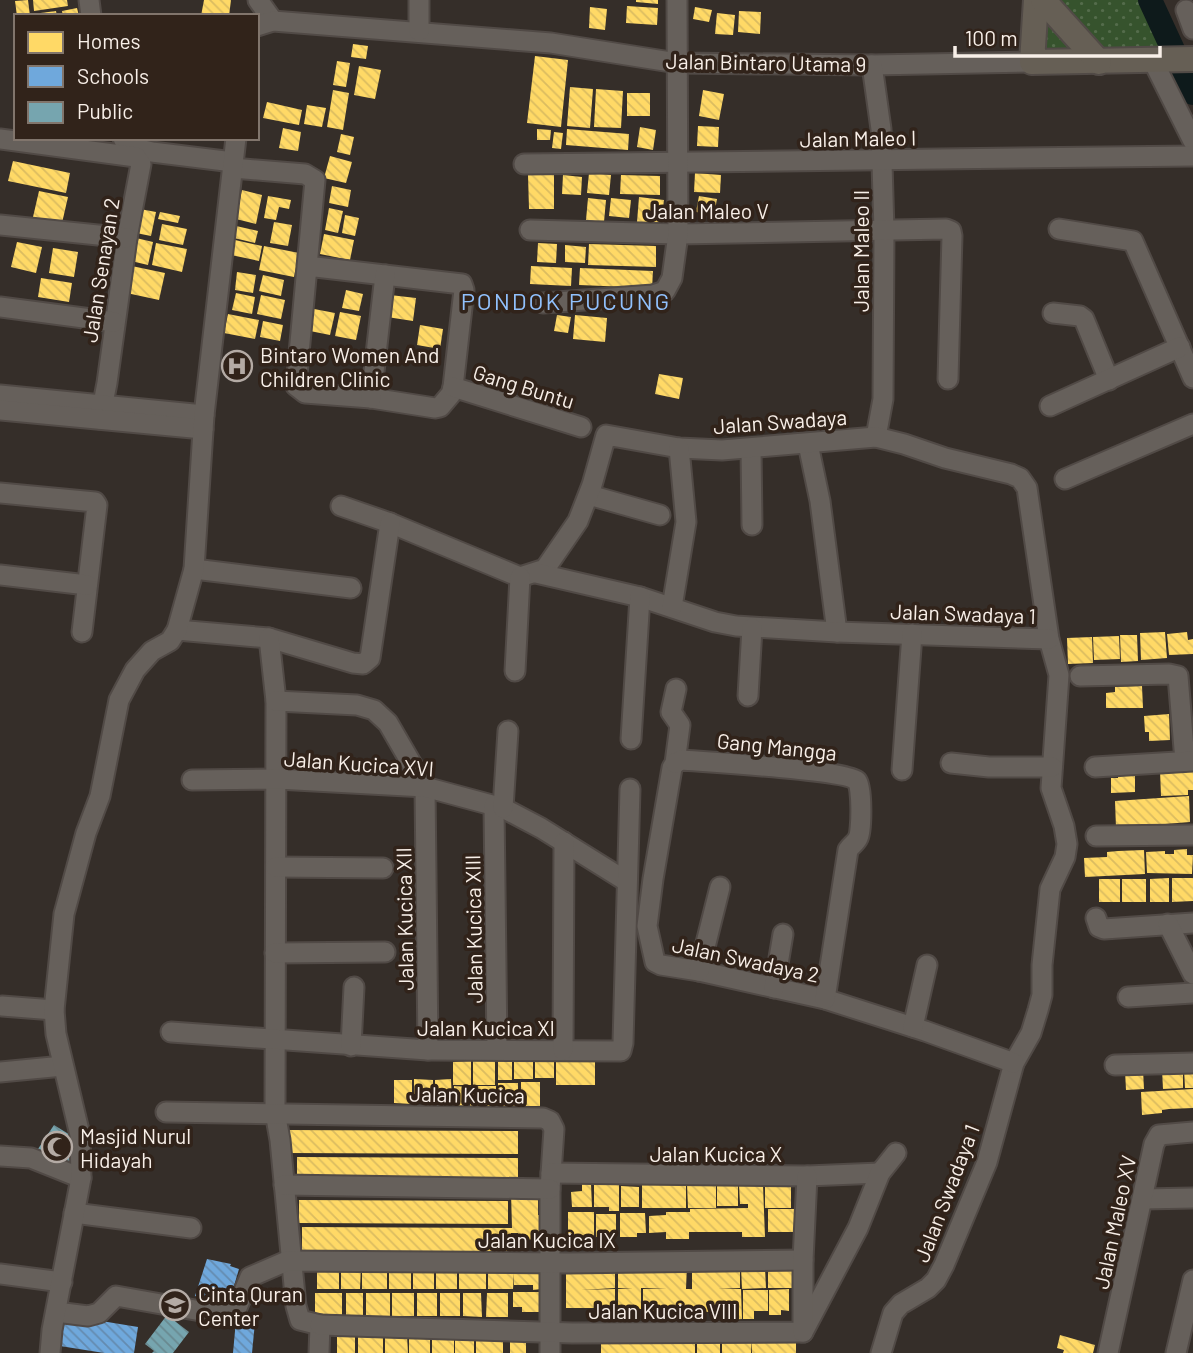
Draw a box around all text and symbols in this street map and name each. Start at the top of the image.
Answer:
legend [14,14,259,140]
scale bar [955,14,1160,58]
text: 100 m [965,25,1018,50]
text: Homes [77,28,141,53]
street label: Jalan Bintaro Utama 9 [666,48,866,76]
text: Schools [77,63,149,88]
text: Public [77,98,133,123]
street label: Jalan Maleo I [799,124,917,152]
street label: Jalan Maleo II [848,190,873,312]
street label: Jalan Senayan 2 [76,196,124,344]
street label: Jalan Maleo V [645,198,769,223]
district label: PONDOK PUCUNG [461,286,671,315]
place label: Bintaro Women And Children Clinic [260,342,440,391]
hospital icon: Bintaro Women And Children Clinic [220,349,254,383]
street label: Gang Buntu [470,359,578,413]
street label: Jalan Swadaya [712,404,848,438]
street label: Jalan Swadaya 1 [890,598,1036,628]
street label: Gang Mangga [716,727,838,765]
street label: Jalan Kucica XVI [283,745,435,781]
street label: Jalan Kucica XII [390,847,418,991]
street label: Jalan Kucica XIII [459,854,487,1004]
street label: Jalan Swadaya 2 [670,931,822,987]
street label: Jalan Kucica XI [417,1015,555,1040]
street label: Jalan Kucica [409,1080,525,1108]
street label: Jalan Swadaya 1 [908,1121,984,1265]
place label: Masjid Nurul Hidayah [80,1123,191,1172]
mosque icon: Masjid Nurul Hidayah [40,1130,74,1164]
street label: Jalan Kucica X [650,1141,782,1166]
street label: Jalan Maleo XV [1088,1153,1140,1291]
street label: Jalan Kucica IX [478,1227,616,1252]
place label: Cinta Quran Center [198,1281,303,1330]
school or university icon: Cinta Quran Center [158,1288,192,1322]
street label: Jalan Kucica VIII [589,1298,737,1323]

